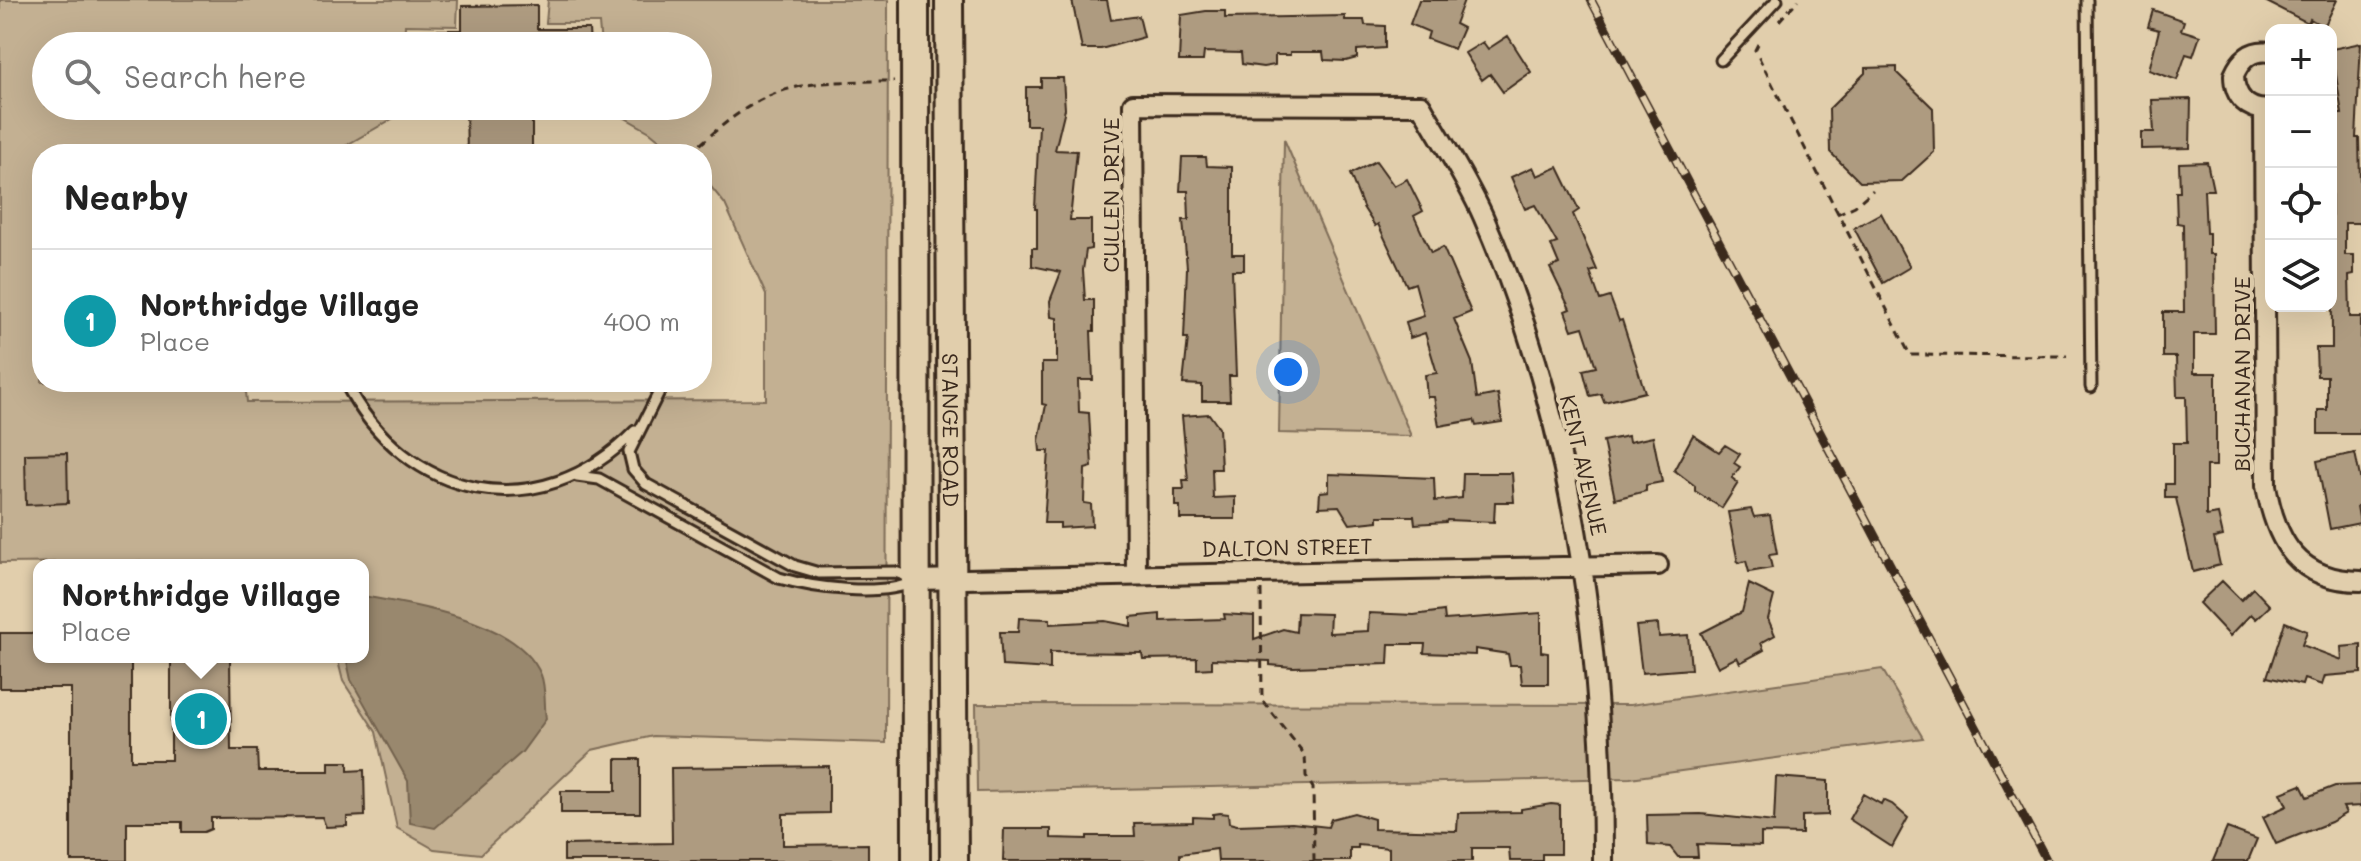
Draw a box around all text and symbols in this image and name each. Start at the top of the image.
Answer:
map controls [2265,24,2337,312]
button: + [2265,24,2337,96]
search box [32,32,712,120]
icon: search [60,54,104,98]
text: Search here [124,56,307,96]
button: − [2265,96,2337,168]
street label: CULLEN DRIVE [1096,117,1125,273]
button: locate [2265,168,2337,240]
text: Nearby [64,174,189,219]
button: layers [2265,240,2337,312]
street label: BUCHANAN DRIVE [2227,276,2256,472]
text: Northridge Village [140,284,419,324]
text: 1 [84,304,96,338]
text: 400 m [604,304,680,338]
text: Place [140,324,210,358]
your location [1268,352,1308,392]
street label: STANGE ROAD [937,353,966,507]
street label: KENT AVENUE [1554,392,1614,538]
street label: DALTON STREET [1201,531,1373,563]
popup [33,559,369,663]
text: Northridge Village [61,574,341,614]
text: Place [61,614,131,648]
pin: 1 [175,689,227,749]

